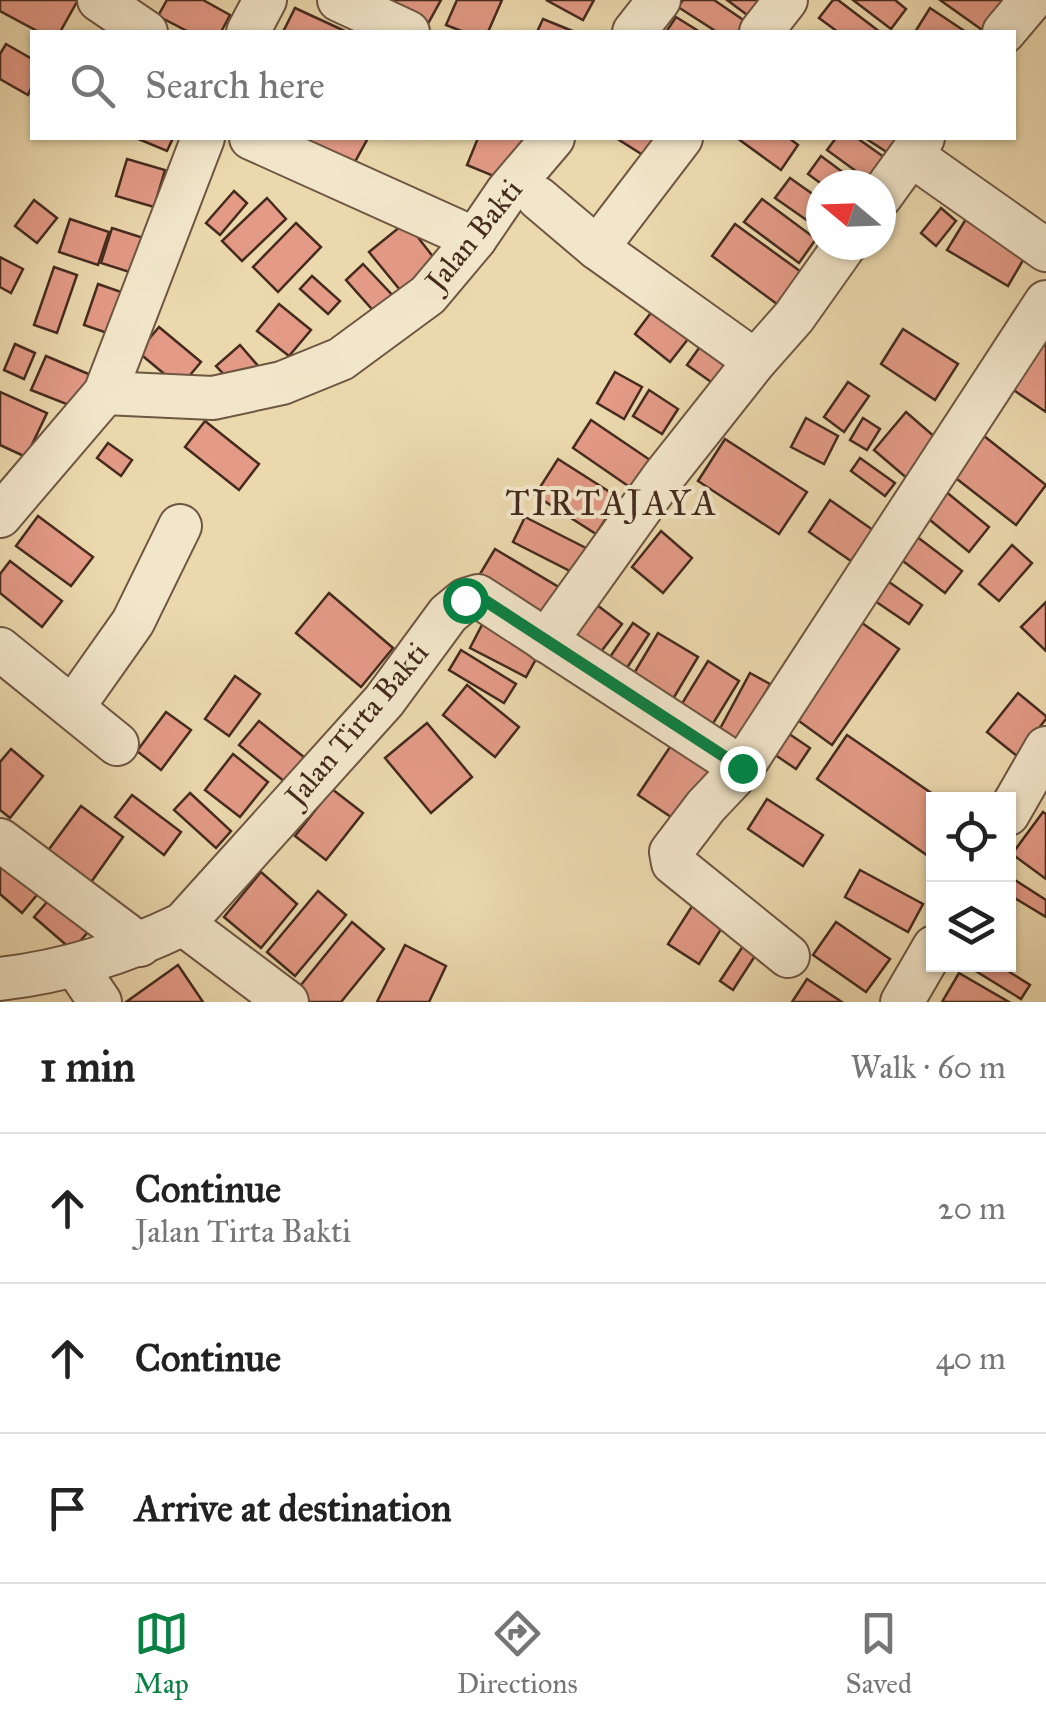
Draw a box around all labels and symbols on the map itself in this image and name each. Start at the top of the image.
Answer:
north arrow [806,170,896,260]
street label: Jalan Bakti [416,172,530,300]
district label: TIRTAJAYA [505,482,719,525]
route start [443,578,489,624]
street label: Jalan Tirta Bakti [276,635,436,815]
route end [720,746,766,792]

